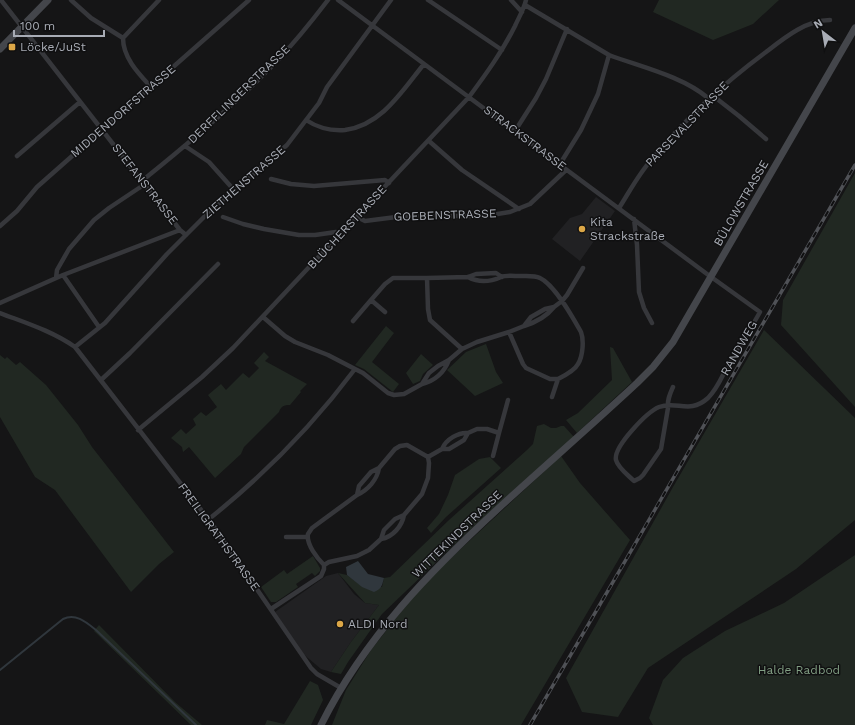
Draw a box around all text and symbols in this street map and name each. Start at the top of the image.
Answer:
scale bar [14,12,104,38]
north arrow [803,12,843,52]
text: N [811,16,825,32]
text: 100 m [20,19,55,33]
place label: Löcke/JuSt [20,40,86,54]
street label: DERFFLINGERSTRASSE [185,41,293,146]
marker: Löcke/JuSt [7,42,17,52]
street label: MIDDENDORFSTRASSE [68,62,178,160]
street label: PARSEVALSTRASSE [643,78,732,170]
street label: STRACKSTRASSE [481,102,569,174]
street label: STEFANSTRASSE [109,141,181,228]
street label: ZIETHENSTRASSE [200,142,288,222]
street label: BÜLOWSTRASSE [711,157,771,249]
street label: BLÜCHERSTRASSE [305,182,390,272]
street label: GOEBENSTRASSE [393,206,497,224]
place label: Kita Strackstraße [590,215,665,243]
marker: Kita Strackstraße [577,224,587,234]
street label: RANDWEG [718,318,760,378]
street label: FREILIGRATHSTRASSE [175,480,263,594]
street label: WITTEKINDSTRASSE [409,487,505,581]
place label: ALDI Nord [348,617,408,631]
marker: ALDI Nord [335,619,345,629]
park label: Halde Radbod [758,663,840,677]

